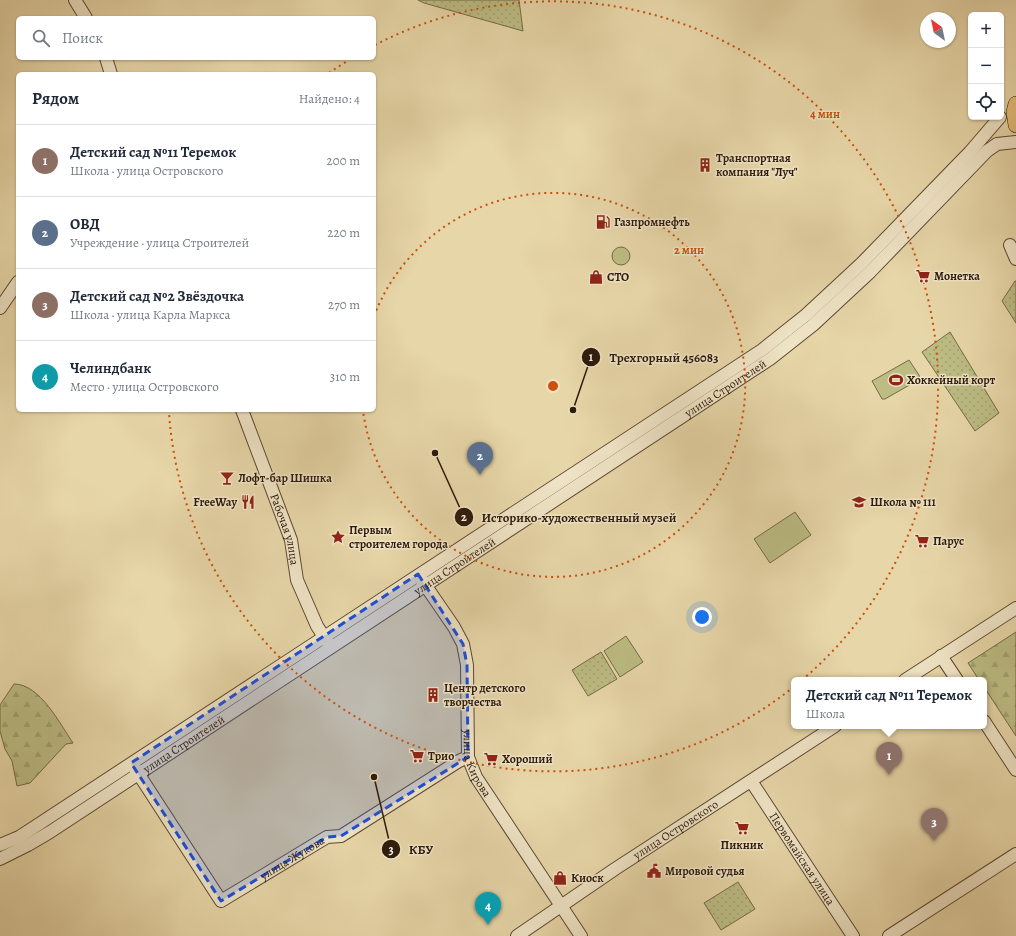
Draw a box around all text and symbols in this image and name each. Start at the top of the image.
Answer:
north arrow [920,12,956,48]
map controls [968,12,1004,120]
button: + [968,12,1004,48]
search box [16,16,376,60]
icon: search [30,27,52,49]
text: Поиск [62,28,103,48]
button: − [968,48,1004,84]
button: locate [968,84,1004,120]
text: Рядом [32,87,79,110]
text: Найдено: 4 [299,90,360,107]
text: 4 мин [810,106,840,122]
text: Детский сад №11 Теремок [70,142,236,162]
place label: Транспортная компания "Луч" [716,150,798,180]
text: 1 [43,152,47,169]
text: 200 m [327,152,360,169]
building icon: Транспортная компания "Луч" [697,157,713,173]
text: Школа · улица Островского [70,162,223,179]
text: ОВД [70,214,100,234]
fuel station icon: Газпромнефть [595,214,611,230]
place label: Газпромнефть [614,214,690,230]
text: 2 [42,224,48,241]
text: 220 m [327,224,360,241]
text: Учреждение · улица Строителей [70,234,249,251]
text: 2 мин [674,242,704,258]
supermarket icon: Монетка [915,268,931,284]
place label: Монетка [934,268,980,284]
shop icon: СТО [588,269,604,285]
place label: СТО [607,269,629,285]
text: Детский сад №2 Звёздочка [70,286,244,306]
text: 3 [42,296,48,313]
text: 270 m [328,296,360,313]
text: Школа · улица Карла Маркса [70,306,230,323]
callout: Трехгорный 456083 [581,345,726,370]
text: 1 [589,349,594,365]
text: Трехгорный 456083 [610,349,719,366]
street label: улица Строителей [681,356,769,422]
text: Челиндбанк [70,358,151,378]
text: 4 [42,368,48,385]
text: 310 m [330,368,360,385]
sports icon: Хоккейный корт [888,372,904,388]
place label: Хоккейный корт [907,372,996,388]
text: Место · улица Островского [70,378,219,395]
centre of rings [546,379,560,393]
pin: 2 [467,442,493,475]
bar icon: Лофт-бар Шишка [219,470,235,486]
place label: Лофт-бар Шишка [238,470,332,486]
street label: Рабочая улица [266,491,303,567]
place label: FreeWay [193,494,237,510]
restaurant icon: FreeWay [240,494,256,510]
school or university icon: Школа № 111 [851,494,867,510]
place label: Школа № 111 [870,494,937,510]
callout: Историко-художественный музей [454,505,685,530]
text: 2 [461,509,467,525]
text: Историко-художественный музей [482,509,677,526]
place label: Первым строителем города [349,522,448,552]
place icon: Первым строителем города [330,529,346,545]
street label: улица Строителей [410,533,499,599]
supermarket icon: Парус [914,533,930,549]
place label: Парус [933,533,964,549]
your location [692,607,712,627]
popup [791,677,987,729]
place label: Центр детского творчества [444,680,525,710]
text: Детский сад №11 Теремок [806,685,972,705]
building icon: Центр детского творчества [425,687,441,703]
text: Школа [806,705,845,722]
street label: улица Строителей [139,711,228,777]
street label: улица Кирова [460,728,495,800]
pin: 1 [876,742,902,775]
supermarket icon: Трио [409,748,425,764]
place label: Трио [428,748,454,764]
supermarket icon: Хороший [483,751,499,767]
place label: Хороший [502,751,553,767]
street label: улица Островского [629,796,721,864]
pin: 3 [921,808,947,841]
street label: Первомайская улица [766,809,839,909]
supermarket icon: Пикник [734,820,750,836]
street label: улица Жукова [256,832,328,884]
callout: КБУ [381,837,442,862]
place label: Пикник [721,837,764,853]
text: КБУ [409,841,434,858]
text: 3 [388,842,394,858]
public building icon: Мировой судья [646,863,662,879]
place label: Мировой судья [665,863,744,879]
shop icon: Киоск [552,870,568,886]
place label: Киоск [571,870,604,886]
pin: 4 [475,892,501,925]

